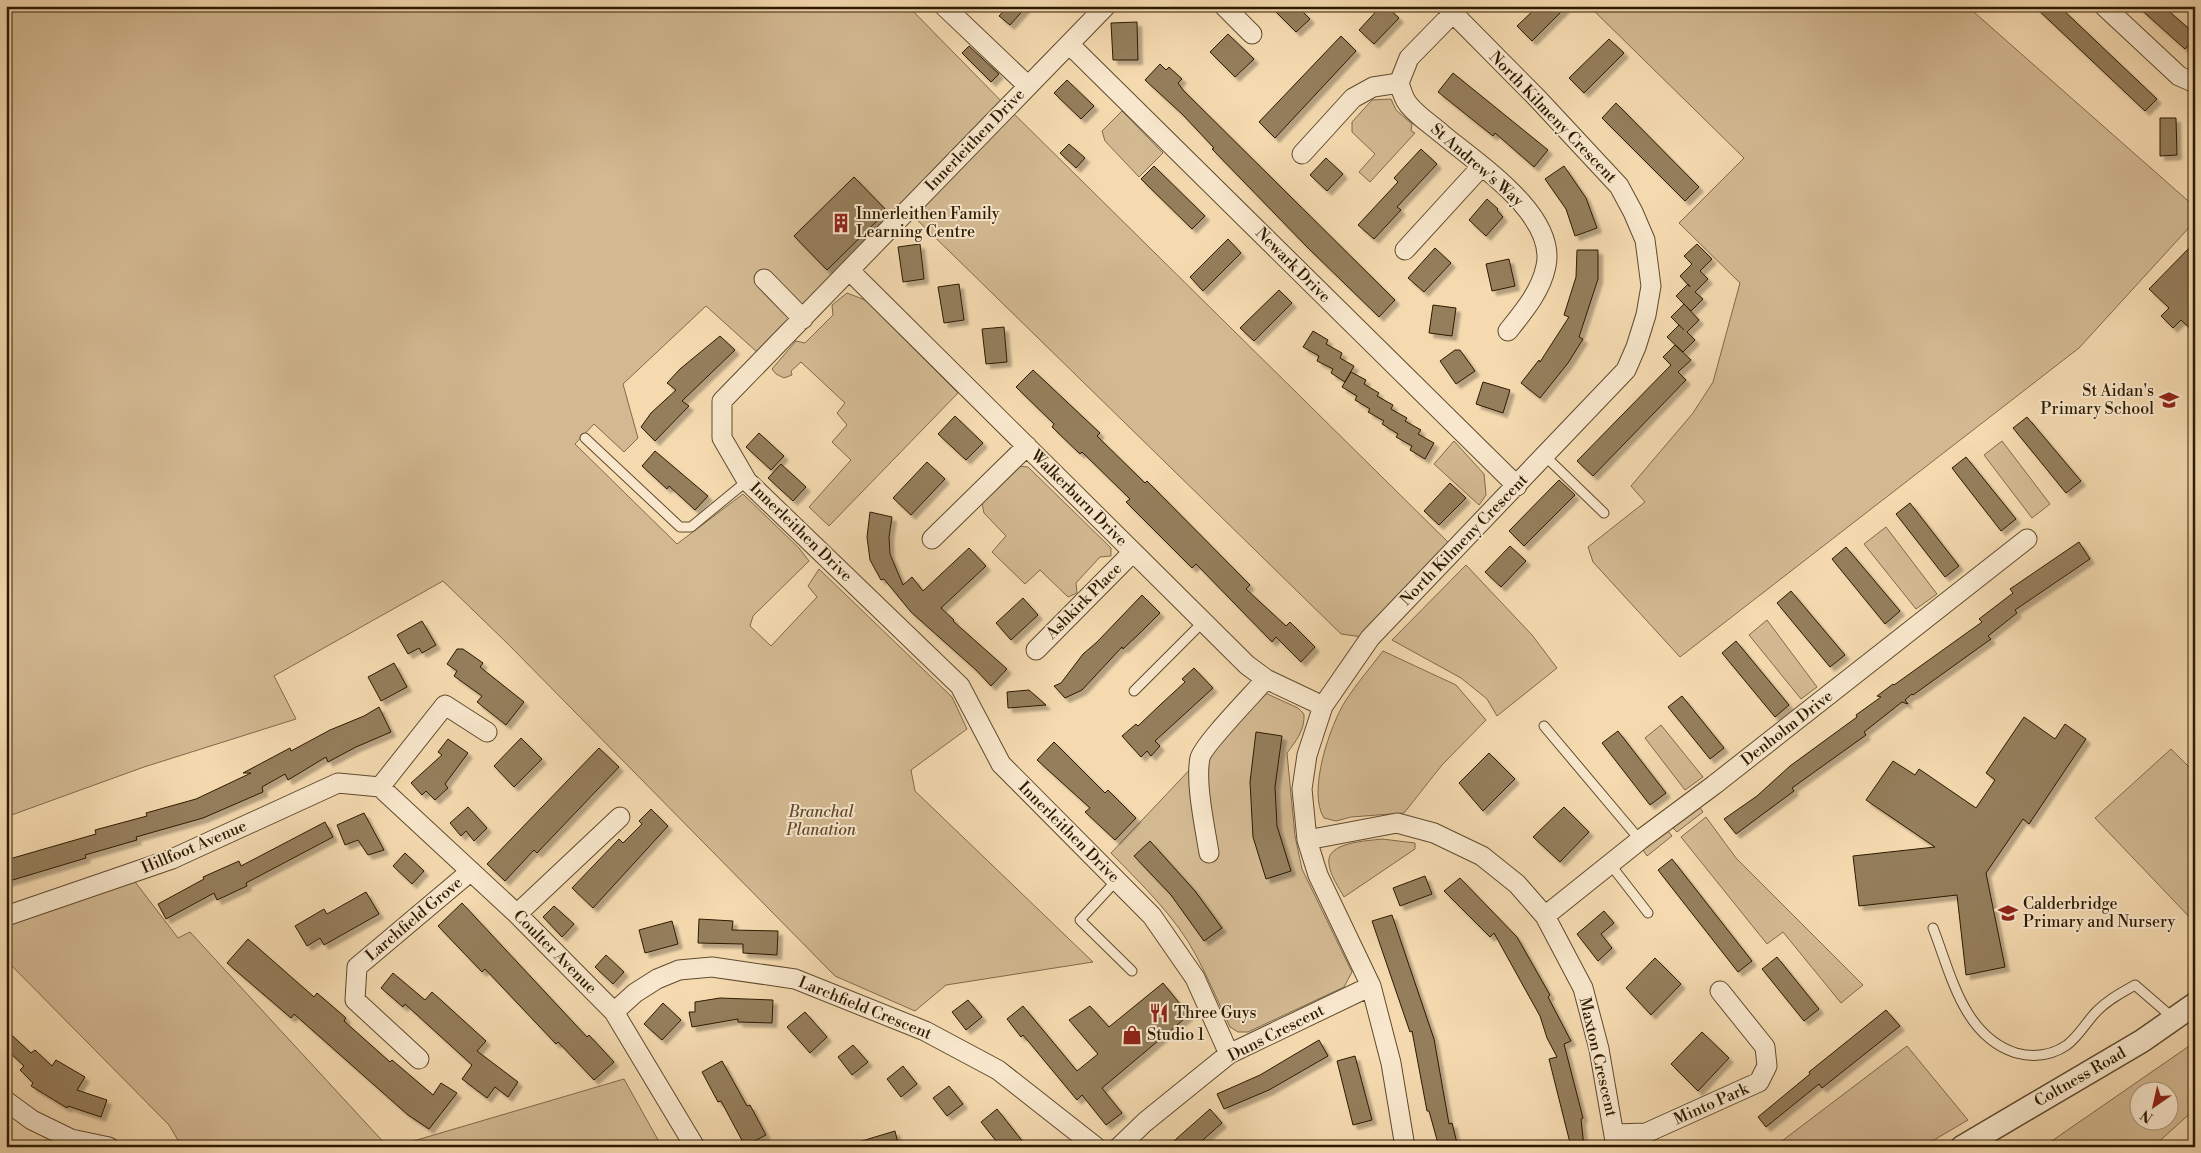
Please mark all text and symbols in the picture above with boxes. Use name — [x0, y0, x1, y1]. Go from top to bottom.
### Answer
street label: North Kilmeny Crescent — [1485, 47, 1621, 187]
street label: Innerleithen Drive — [921, 85, 1029, 195]
street label: St Andrew's Way — [1426, 119, 1528, 211]
place label: Innerleithen Family Learning Centre — [856, 204, 1000, 242]
building icon: Innerleithen Family Learning Centre — [830, 212, 852, 234]
street label: Newark Drive — [1251, 223, 1335, 307]
place label: St Aidan's Primary School — [2040, 381, 2154, 419]
school or university icon: St Aidan's Primary School — [2158, 389, 2180, 411]
street label: Walkerburn Drive — [1026, 445, 1131, 550]
street label: North Kilmeny Crescent — [1396, 470, 1532, 610]
street label: Innerleithen Drive — [746, 478, 856, 586]
street label: Ashkirk Place — [1041, 559, 1126, 644]
street label: Denholm Drive — [1737, 686, 1837, 770]
street label: Innerleithen Drive — [1014, 777, 1124, 887]
park label: Branchal Planation — [785, 802, 857, 840]
street label: Hillfoot Avenue — [138, 816, 250, 878]
street label: Larchfield Grove — [361, 872, 467, 966]
place label: Calderbridge Primary and Nursery — [2023, 894, 2175, 932]
school or university icon: Calderbridge Primary and Nursery — [1997, 902, 2019, 924]
street label: Coulter Avenue — [509, 906, 601, 998]
street label: Larchfield Crescent — [795, 972, 935, 1044]
street label: Maxton Crescent — [1575, 995, 1622, 1119]
street label: Duns Crescent — [1224, 1000, 1328, 1066]
restaurant icon: Three Guys — [1148, 1002, 1170, 1024]
place label: Three Guys — [1174, 1003, 1256, 1023]
shop icon: Studio 1 — [1121, 1024, 1143, 1046]
place label: Studio 1 — [1147, 1025, 1205, 1045]
street label: Coltness Road — [2031, 1043, 2129, 1111]
street label: Minto Park — [1670, 1078, 1753, 1129]
north arrow — [2128, 1080, 2178, 1130]
text: N — [2138, 1105, 2157, 1127]

